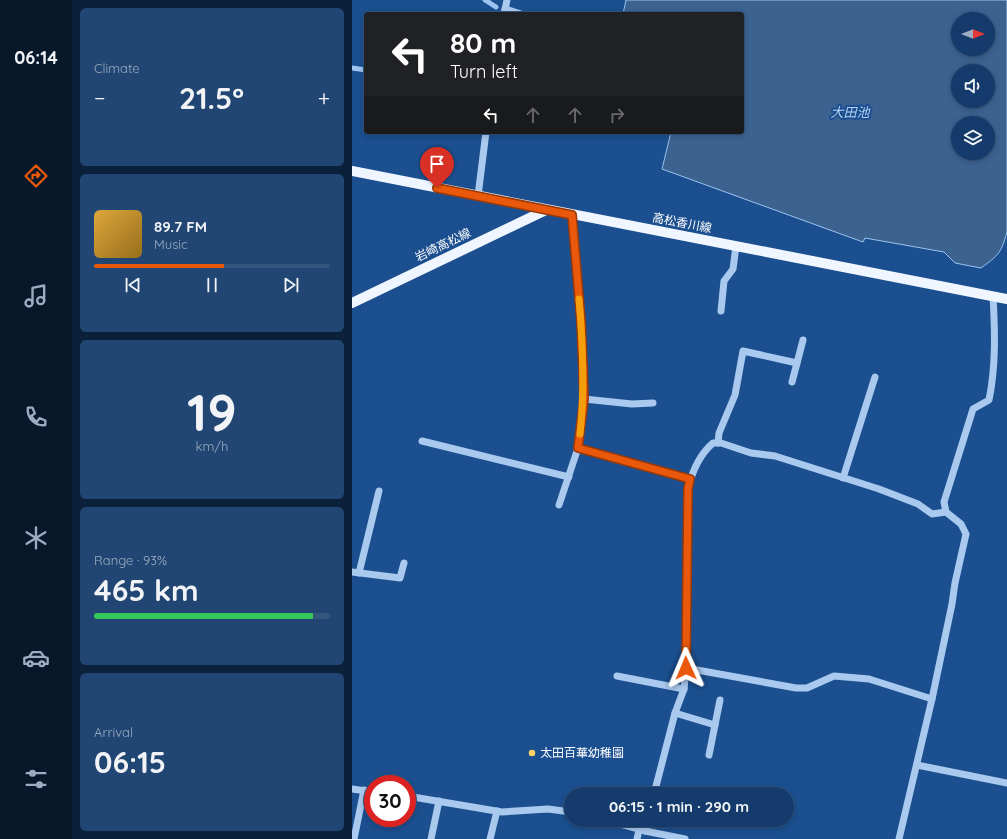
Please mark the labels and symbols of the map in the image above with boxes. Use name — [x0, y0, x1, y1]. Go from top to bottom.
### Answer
north arrow — [951, 12, 995, 56]
water label: 大田池 — [830, 104, 871, 120]
pin — [420, 147, 454, 188]
street label: 高松香川線 — [651, 209, 713, 236]
street label: 岩崎高松線 — [413, 225, 473, 264]
position arrow — [665, 647, 707, 689]
place label: 太田百華幼稚園 — [540, 745, 624, 760]
marker: 太田百華幼稚園 — [527, 748, 537, 758]
speed limit sign: 30 — [364, 775, 416, 827]

